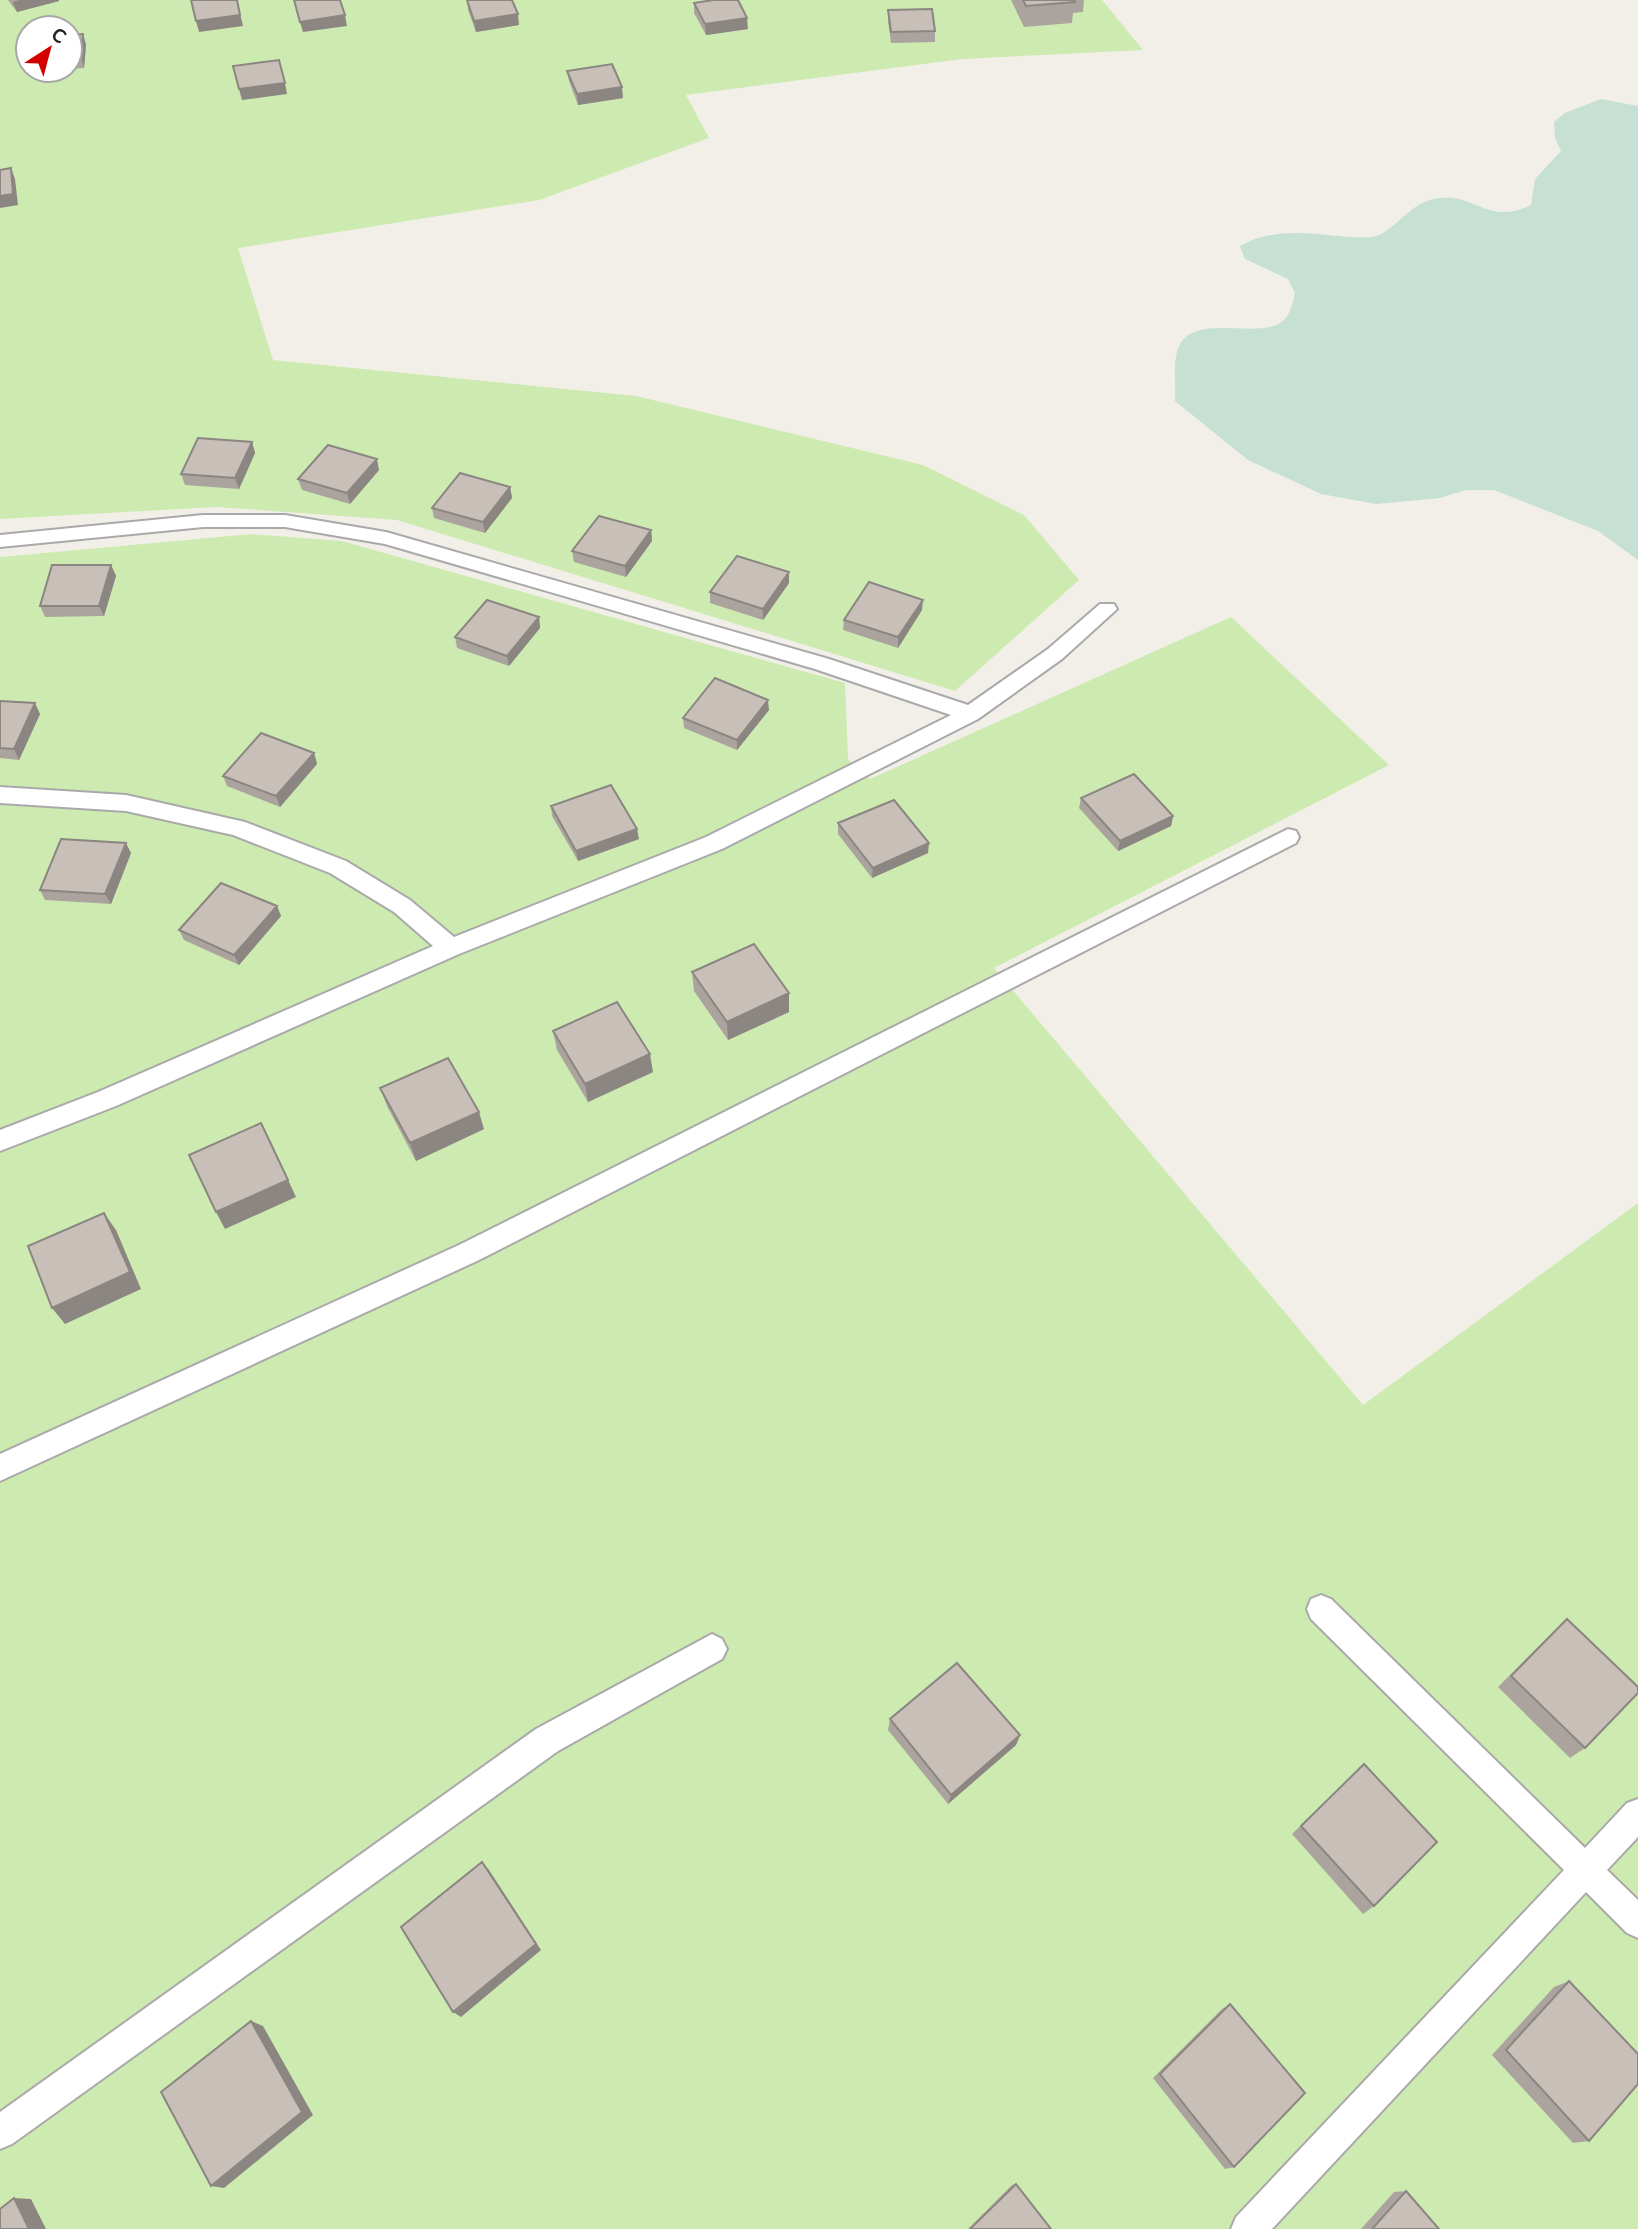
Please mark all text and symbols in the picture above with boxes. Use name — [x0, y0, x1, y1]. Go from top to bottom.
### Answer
north arrow — [14, 14, 84, 84]
text: С — [46, 22, 71, 50]

